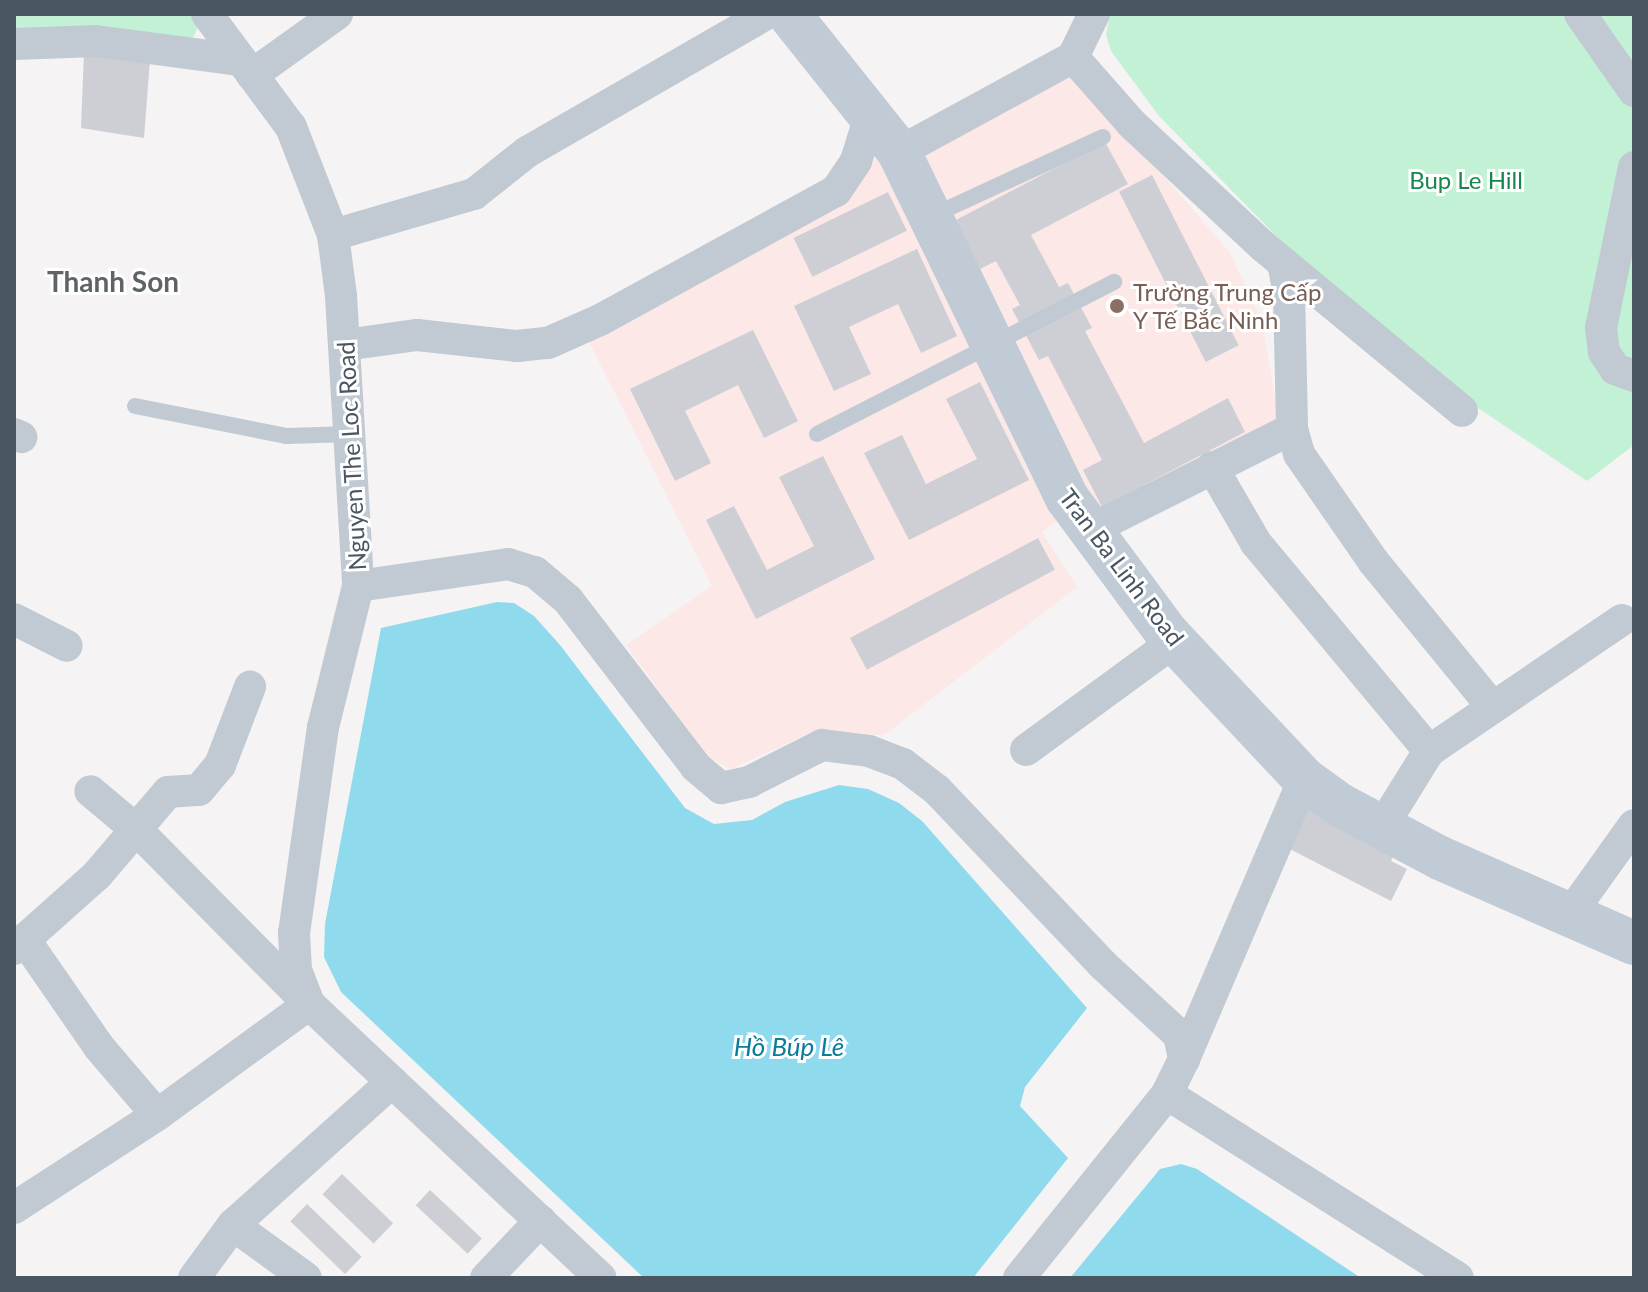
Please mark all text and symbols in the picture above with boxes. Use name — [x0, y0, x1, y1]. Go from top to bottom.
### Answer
park label: Bup Le Hill — [1409, 166, 1523, 194]
district label: Thanh Son — [47, 264, 179, 298]
place label: Trường Trung Cấp Y Tế Bắc Ninh — [1133, 278, 1322, 334]
marker: Trường Trung Cấp Y Tế Bắc Ninh — [1108, 297, 1126, 315]
street label: Nguyen The Loc Road — [331, 340, 371, 572]
street label: Tran Ba Linh Road — [1054, 483, 1190, 651]
water label: Hồ Búp Lê — [734, 1031, 844, 1063]

